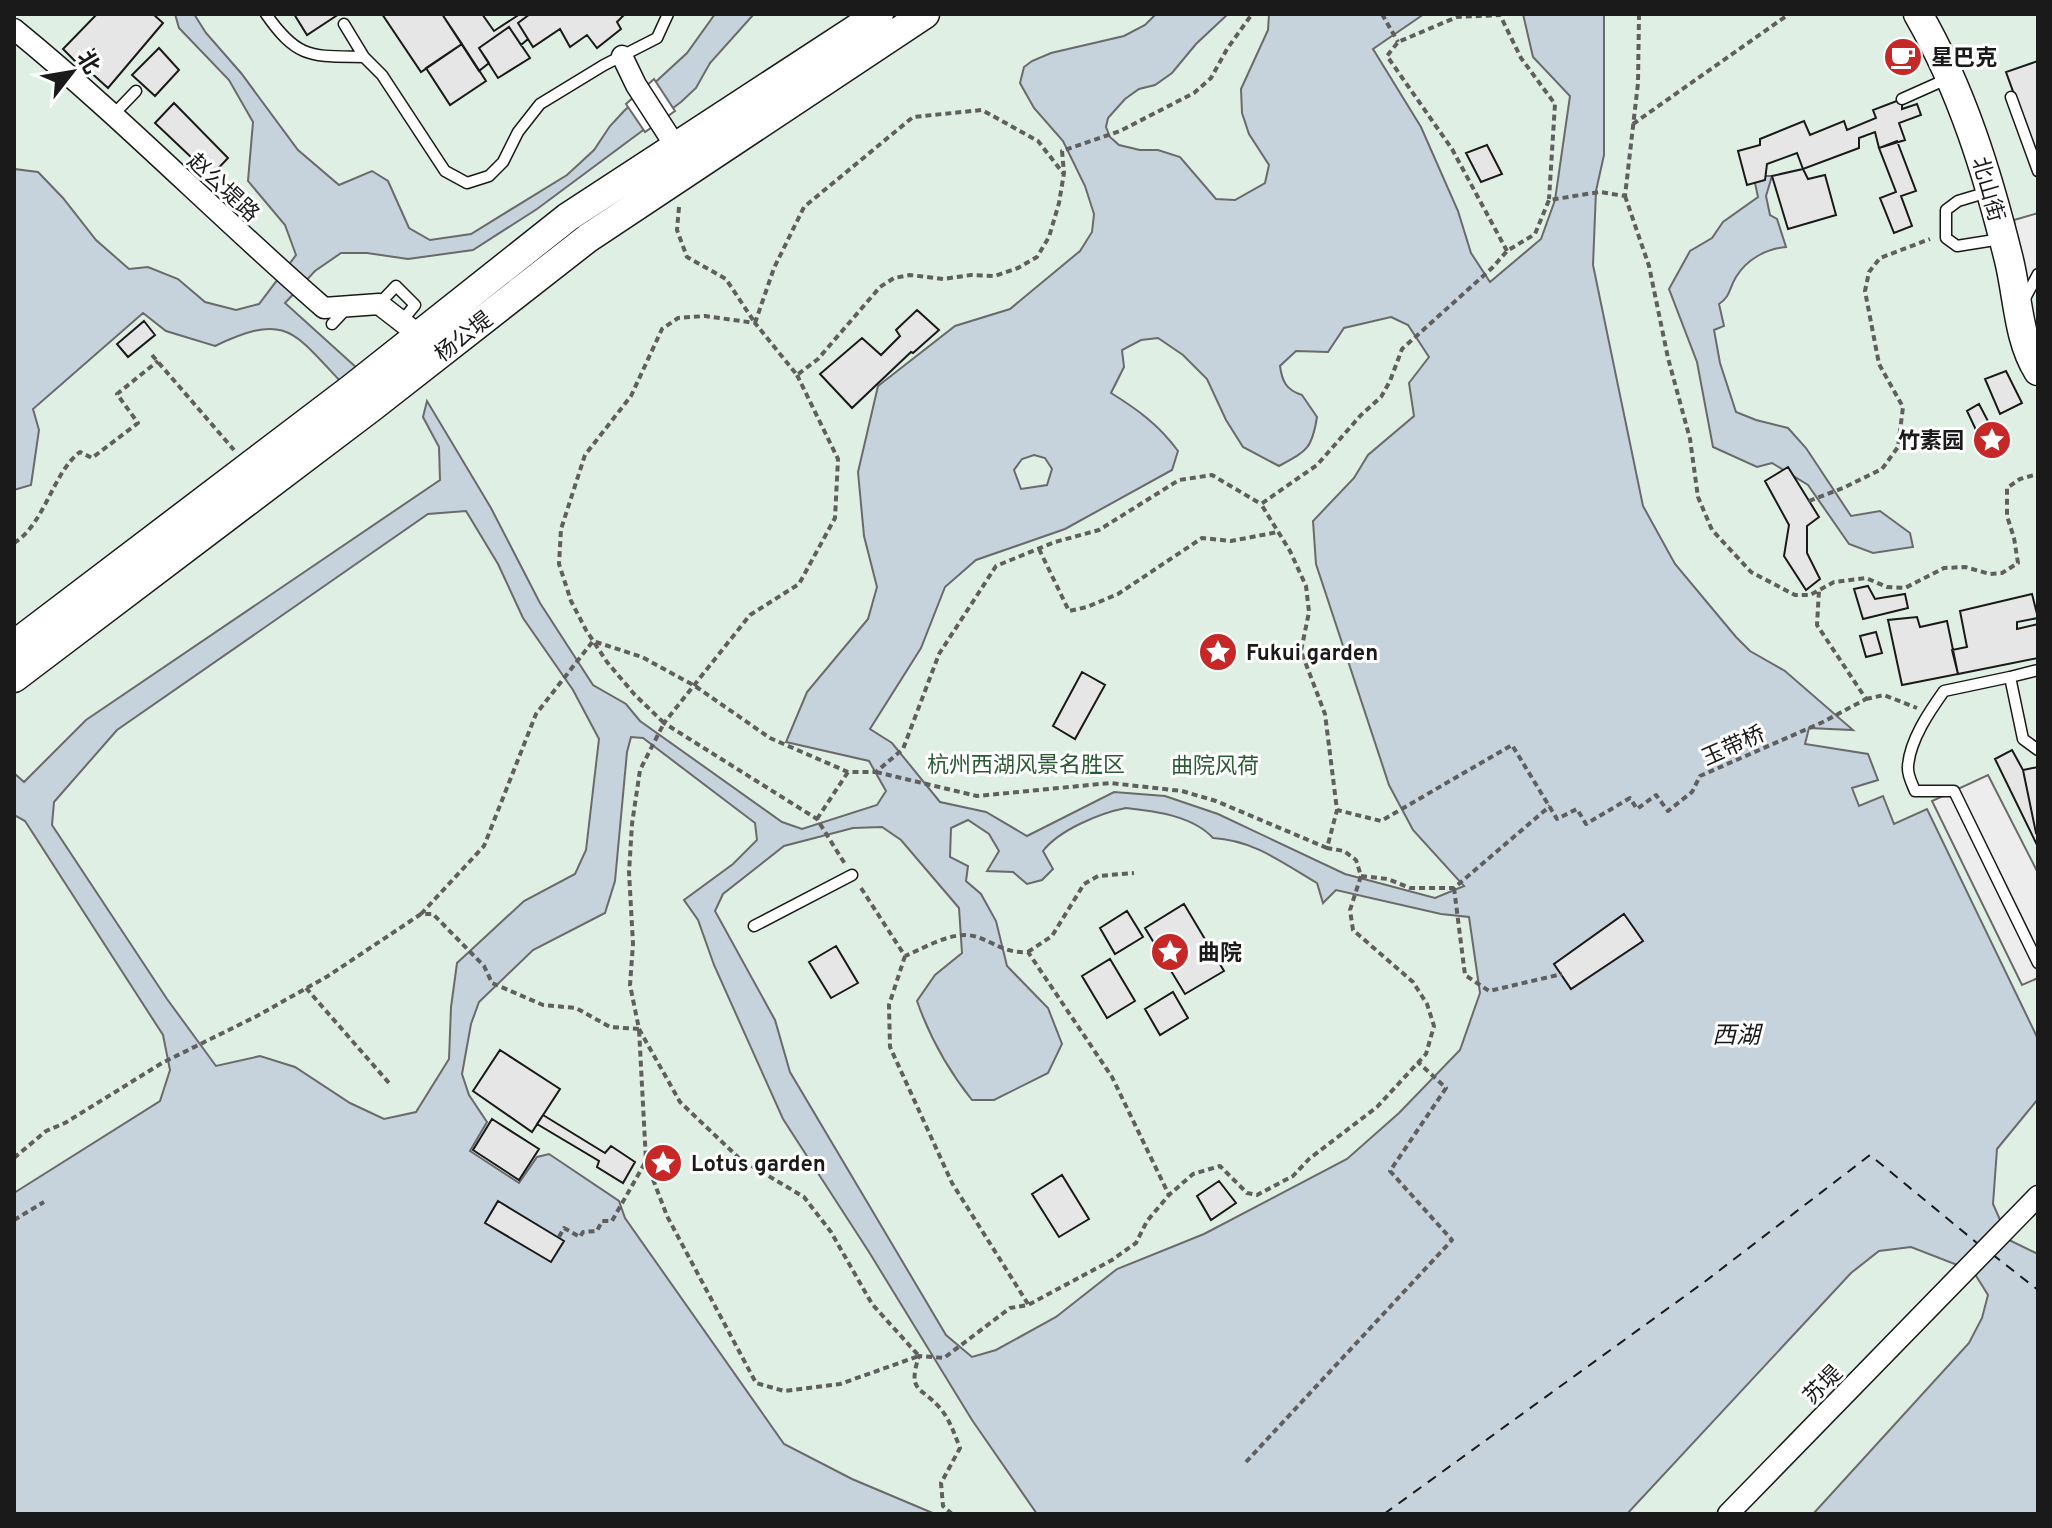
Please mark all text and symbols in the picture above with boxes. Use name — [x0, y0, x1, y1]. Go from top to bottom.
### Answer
north arrow — [32, 32, 112, 112]
cafe icon: 星巴克 — [1882, 36, 1924, 78]
place label: 星巴克 — [1931, 46, 1997, 73]
text: 北 — [70, 47, 104, 79]
street label: 赵公堤路 — [181, 149, 264, 229]
street label: 北山街 — [1965, 154, 2009, 225]
street label: 杨公堤 — [430, 307, 499, 369]
place icon: 竹素园 — [1971, 419, 2013, 461]
place label: 竹素园 — [1898, 429, 1964, 456]
place icon: Fukui garden — [1197, 631, 1239, 673]
place label: Fukui garden — [1246, 641, 1378, 668]
street label: 玉带桥 — [1698, 722, 1770, 773]
park label: 杭州西湖风景名胜区 — [927, 753, 1125, 780]
park label: 曲院风荷 — [1171, 754, 1259, 781]
place icon: 曲院 — [1149, 931, 1191, 973]
place label: 曲院 — [1198, 941, 1242, 968]
water label: 西湖 — [1712, 1022, 1764, 1052]
place icon: Lotus garden — [642, 1142, 684, 1184]
place label: Lotus garden — [691, 1152, 826, 1179]
street label: 苏堤 — [1799, 1361, 1849, 1411]

